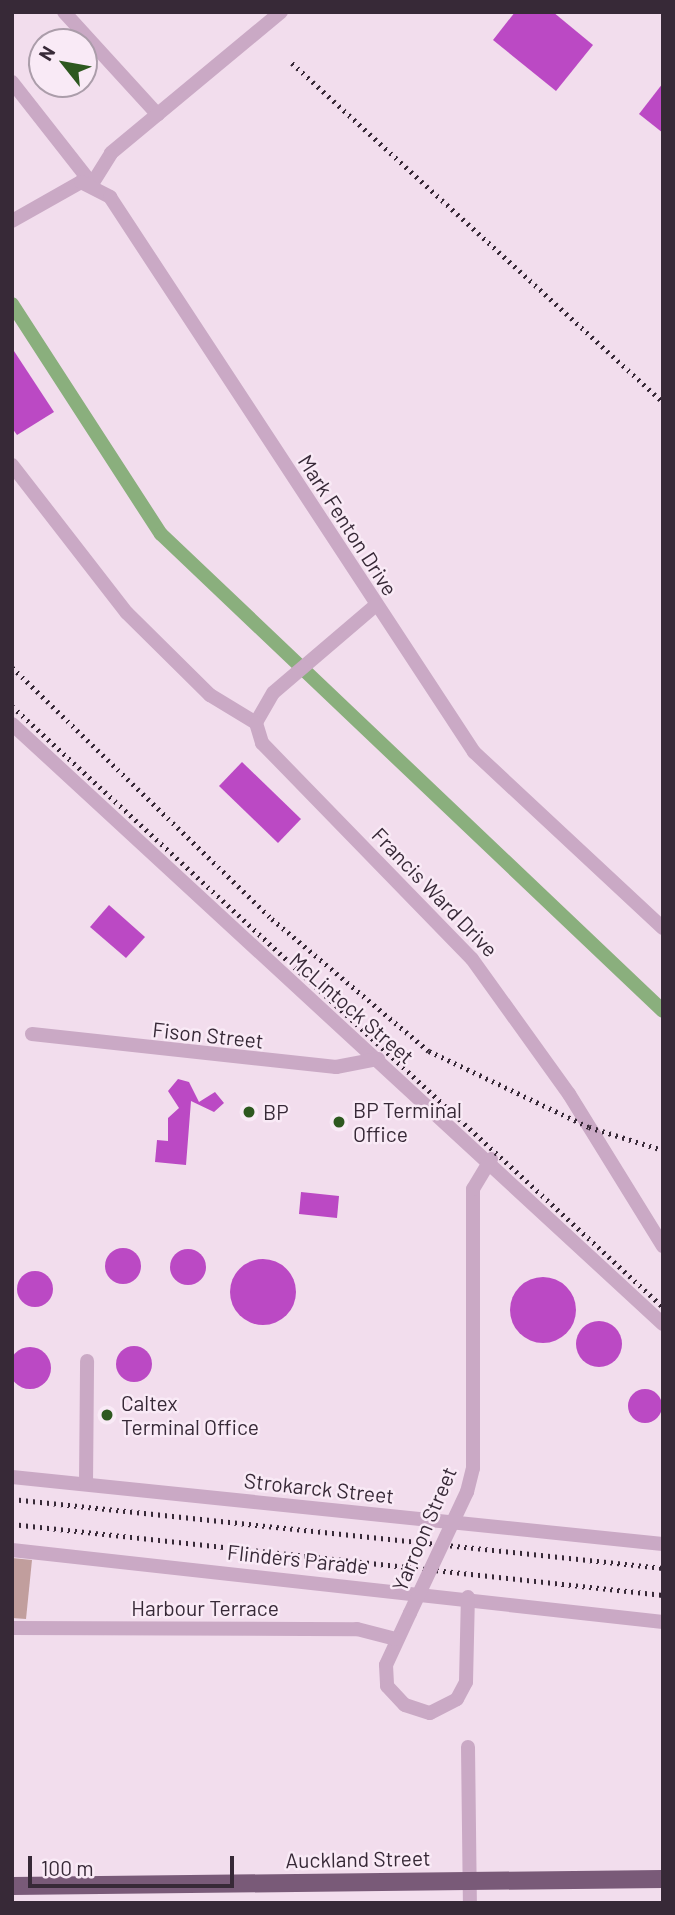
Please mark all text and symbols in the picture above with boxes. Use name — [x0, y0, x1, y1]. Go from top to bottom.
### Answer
north arrow — [28, 28, 98, 98]
text: N — [33, 42, 59, 64]
street label: Mark Fenton Drive — [293, 450, 403, 600]
street label: Francis Ward Drive — [367, 822, 503, 962]
street label: McLintock Street — [285, 947, 419, 1069]
street label: Fison Street — [151, 1017, 265, 1053]
place label: BP Terminal Office — [353, 1097, 462, 1147]
place label: BP — [263, 1099, 289, 1125]
marker: BP — [241, 1104, 257, 1120]
marker: BP Terminal Office — [331, 1114, 347, 1130]
place label: Caltex Terminal Office — [121, 1390, 259, 1440]
marker: Caltex Terminal Office — [99, 1407, 115, 1423]
street label: Yarroon Street — [386, 1463, 462, 1595]
street label: Strokarck Street — [243, 1468, 395, 1508]
street label: Flinders Parade — [226, 1539, 370, 1579]
street label: Harbour Terrace — [131, 1595, 279, 1621]
scale bar — [32, 1842, 238, 1886]
street label: Auckland Street — [285, 1845, 431, 1873]
text: 100 m — [41, 1855, 94, 1880]

